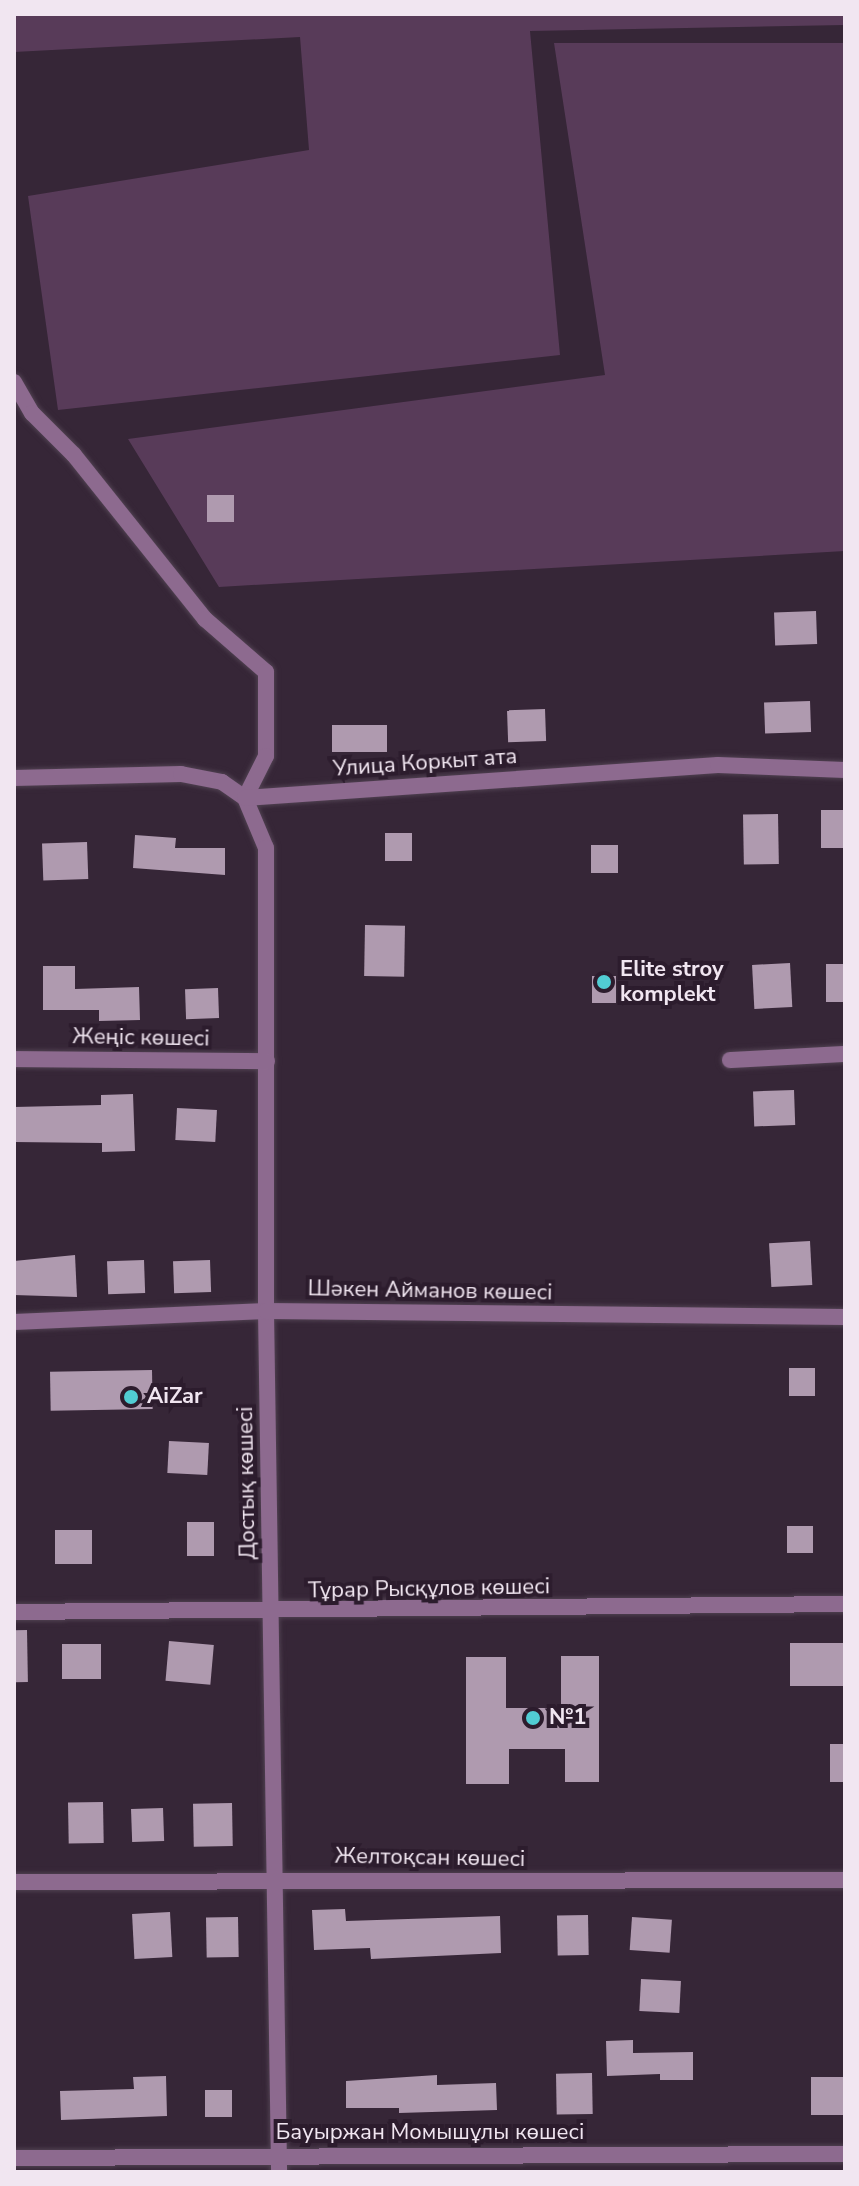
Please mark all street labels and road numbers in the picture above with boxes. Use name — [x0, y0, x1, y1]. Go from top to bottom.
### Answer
street label: Улица Коркыт ата — [332, 743, 518, 783]
street label: Жеңіс көшесі — [72, 1024, 210, 1052]
street label: Шәкен Айманов көшесі — [307, 1276, 553, 1306]
street label: Достық көшесі — [232, 1406, 262, 1560]
street label: Тұрар Рысқұлов көшесі — [308, 1574, 550, 1604]
street label: Желтоқсан көшесі — [335, 1843, 525, 1873]
street label: Бауыржан Момышұлы көшесі — [276, 2120, 584, 2146]

